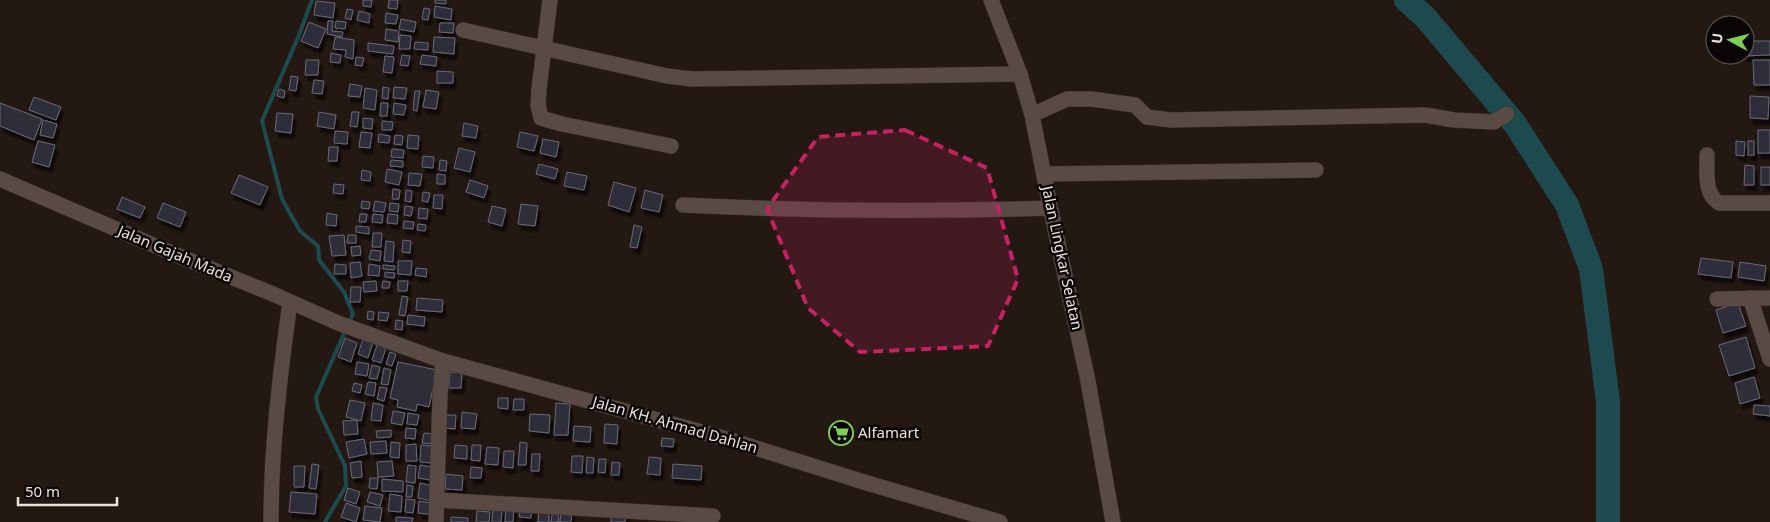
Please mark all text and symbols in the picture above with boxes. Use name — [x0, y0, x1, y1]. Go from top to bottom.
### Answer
north arrow — [1705, 15, 1755, 65]
text: U — [1707, 32, 1727, 45]
street label: Jalan Lingkar Selatan — [1038, 182, 1088, 332]
street label: Jalan Gajah Mada — [113, 219, 236, 286]
street label: Jalan KH. Ahmad Dahlan — [588, 390, 760, 457]
supermarket icon: Alfamart — [828, 420, 854, 446]
place label: Alfamart — [858, 422, 920, 442]
scale bar — [18, 474, 116, 506]
text: 50 m — [25, 481, 60, 501]

